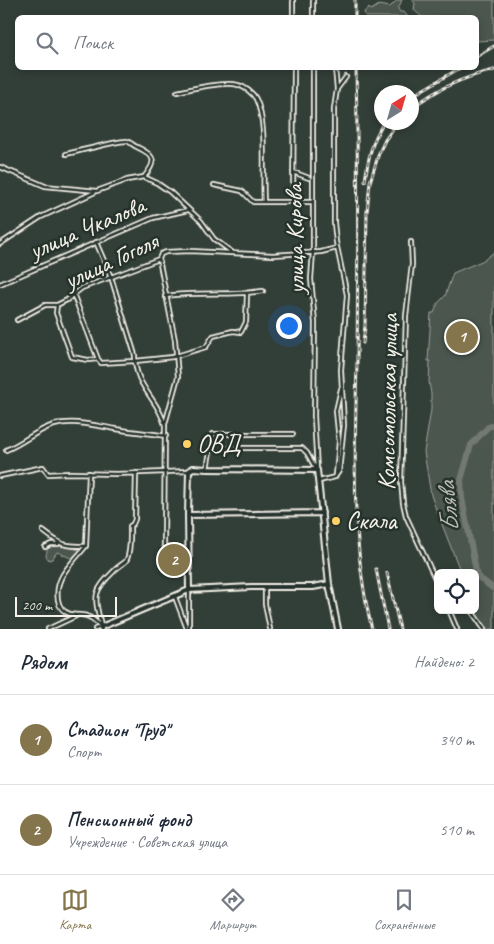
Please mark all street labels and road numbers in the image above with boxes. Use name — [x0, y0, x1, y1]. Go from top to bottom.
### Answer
street label: улица Кирова — [278, 181, 312, 296]
street label: улица Чкалова — [22, 188, 152, 268]
street label: улица Гоголя — [57, 224, 165, 297]
street label: Комсомольская улица — [370, 312, 406, 490]

